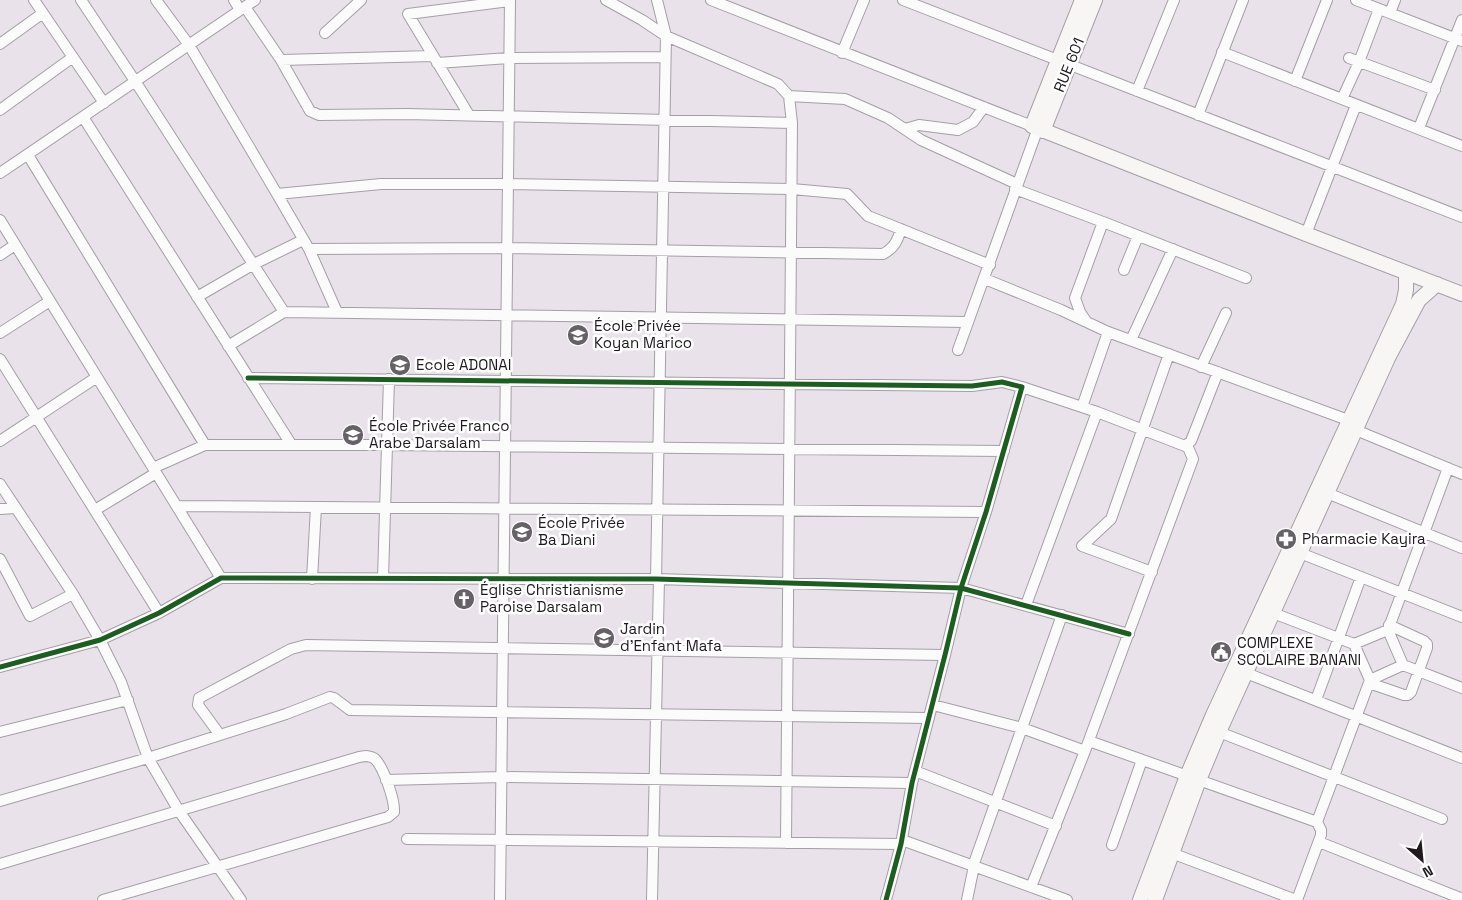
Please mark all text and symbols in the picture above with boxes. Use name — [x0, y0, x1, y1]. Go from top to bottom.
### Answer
street label: RUE 601 — [1049, 35, 1088, 95]
place label: École Privée Koyan Marico — [594, 316, 692, 352]
school or university icon: École Privée Koyan Marico — [566, 323, 590, 347]
school or university icon: Ecole ADONAI — [388, 353, 412, 377]
place label: Ecole ADONAI — [416, 355, 511, 374]
place label: École Privée Franco Arabe Darsalam — [369, 416, 509, 452]
school or university icon: École Privée Franco Arabe Darsalam — [341, 423, 365, 447]
place label: École Privée Ba Diani — [538, 513, 625, 549]
school or university icon: École Privée Ba Diani — [510, 520, 534, 544]
pharmacy icon: Pharmacie Kayira — [1274, 527, 1298, 551]
place label: Pharmacie Kayira — [1302, 529, 1426, 548]
place label: Église Christianisme Paroise Darsalam — [480, 580, 624, 616]
church icon: Église Christianisme Paroise Darsalam — [452, 587, 476, 611]
place label: Jardin d'Enfant Mafa — [620, 619, 722, 655]
school or university icon: Jardin d'Enfant Mafa — [592, 626, 616, 650]
place label: COMPLEXE SCOLAIRE BANANI — [1237, 633, 1361, 669]
public building icon: COMPLEXE SCOLAIRE BANANI — [1209, 640, 1233, 664]
north arrow — [1397, 835, 1447, 885]
text: N — [1420, 861, 1436, 882]

